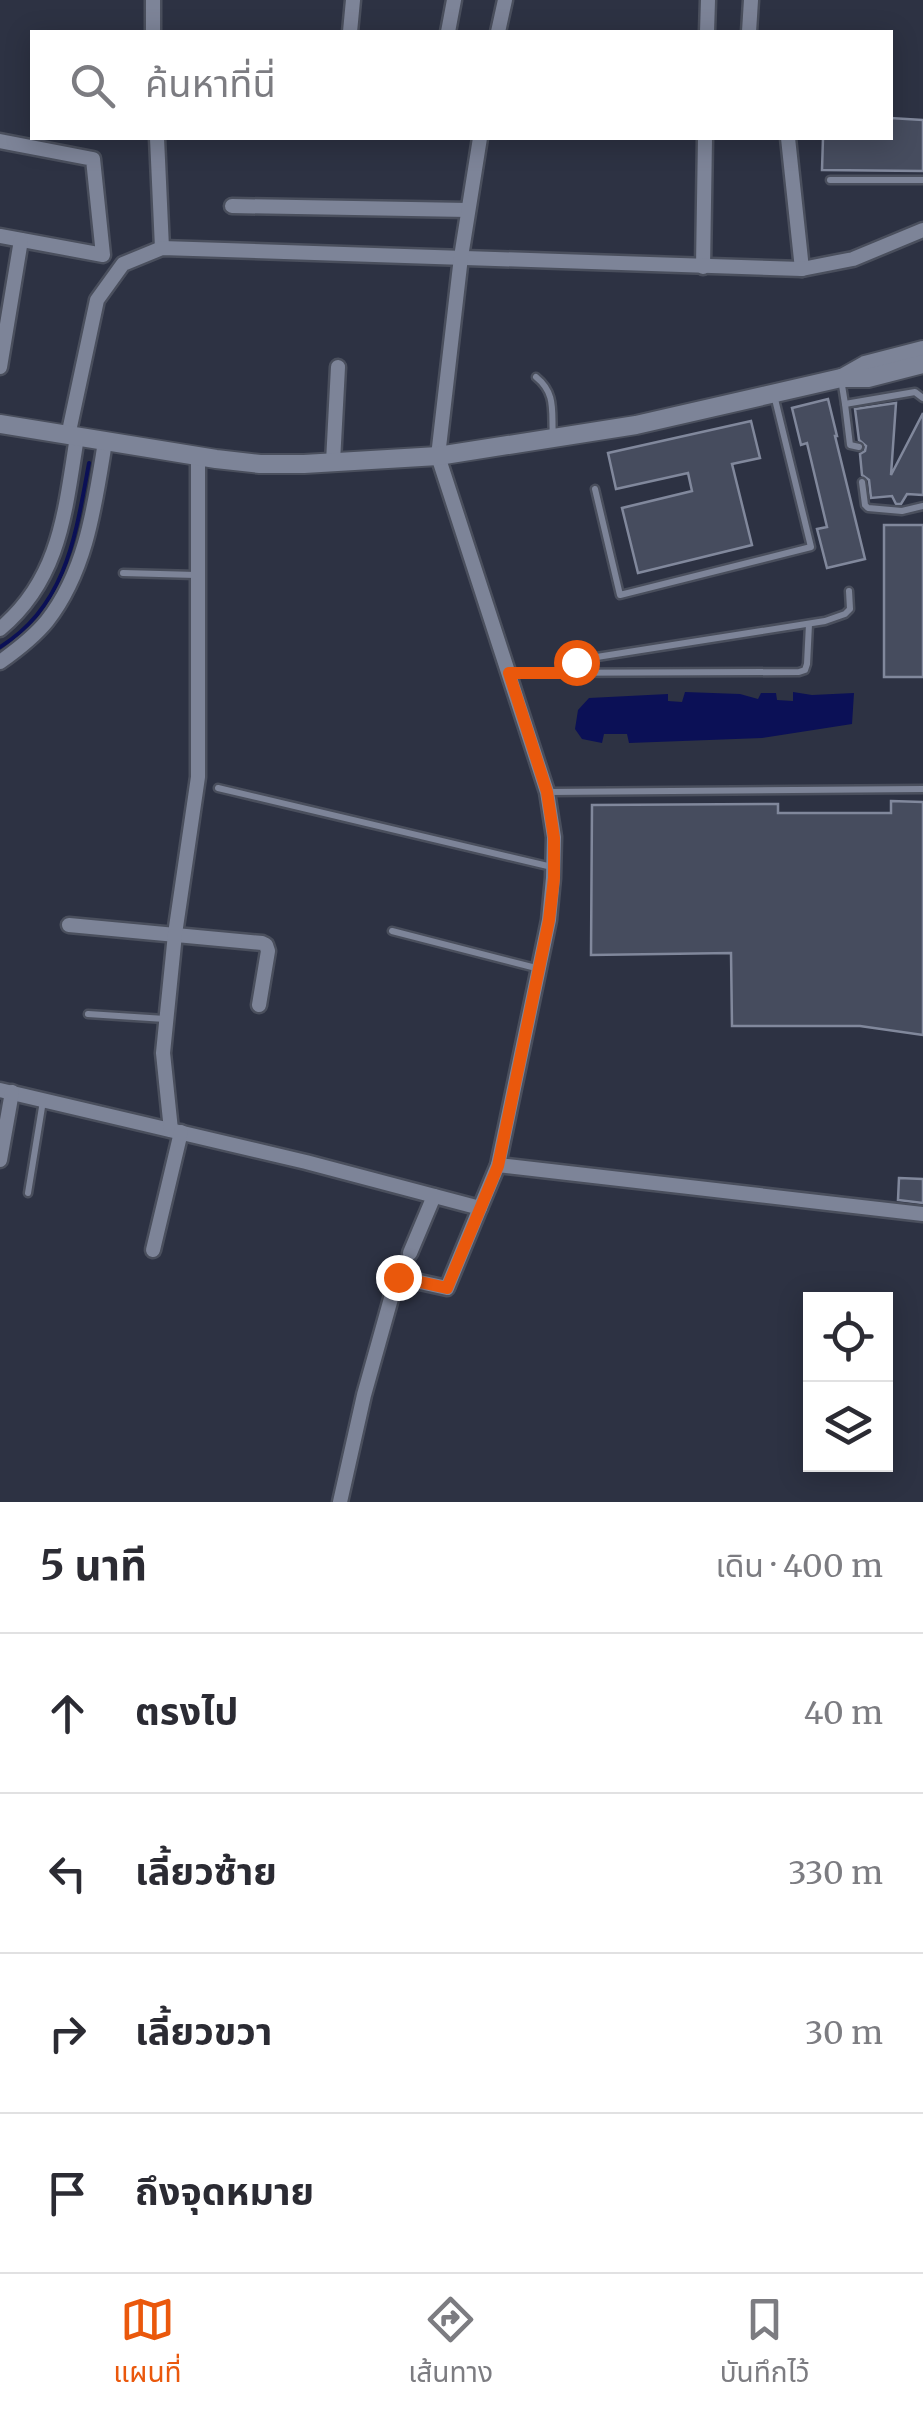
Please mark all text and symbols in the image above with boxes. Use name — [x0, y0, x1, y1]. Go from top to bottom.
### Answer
search box — [30, 30, 893, 140]
icon: search — [65, 58, 120, 113]
text: ค้นหาที่นี่ — [145, 60, 276, 107]
route start — [554, 640, 600, 686]
route end — [376, 1255, 422, 1301]
map controls — [803, 1292, 893, 1472]
button: locate — [803, 1292, 893, 1382]
button: layers — [803, 1382, 893, 1472]
text: 5 นาที — [40, 1539, 147, 1591]
text: เดิน · 400 m — [716, 1546, 883, 1586]
icon: ahead — [40, 1686, 95, 1741]
text: ตรงไป — [135, 1688, 238, 1735]
text: 40 m — [804, 1693, 883, 1733]
icon: left — [40, 1846, 95, 1901]
text: เลี้ยวซ้าย — [135, 1848, 277, 1895]
text: 330 m — [788, 1853, 883, 1893]
icon: right — [40, 2006, 95, 2061]
text: เลี้ยวขวา — [135, 2008, 272, 2055]
text: 30 m — [805, 2013, 883, 2053]
icon: arrive — [40, 2166, 95, 2221]
text: ถึงจุดหมาย — [135, 2168, 314, 2215]
tab: แผนที่ — [113, 2292, 182, 2395]
tab: เส้นทาง — [408, 2292, 493, 2395]
tab: บันทึกไว้ — [720, 2292, 810, 2395]

